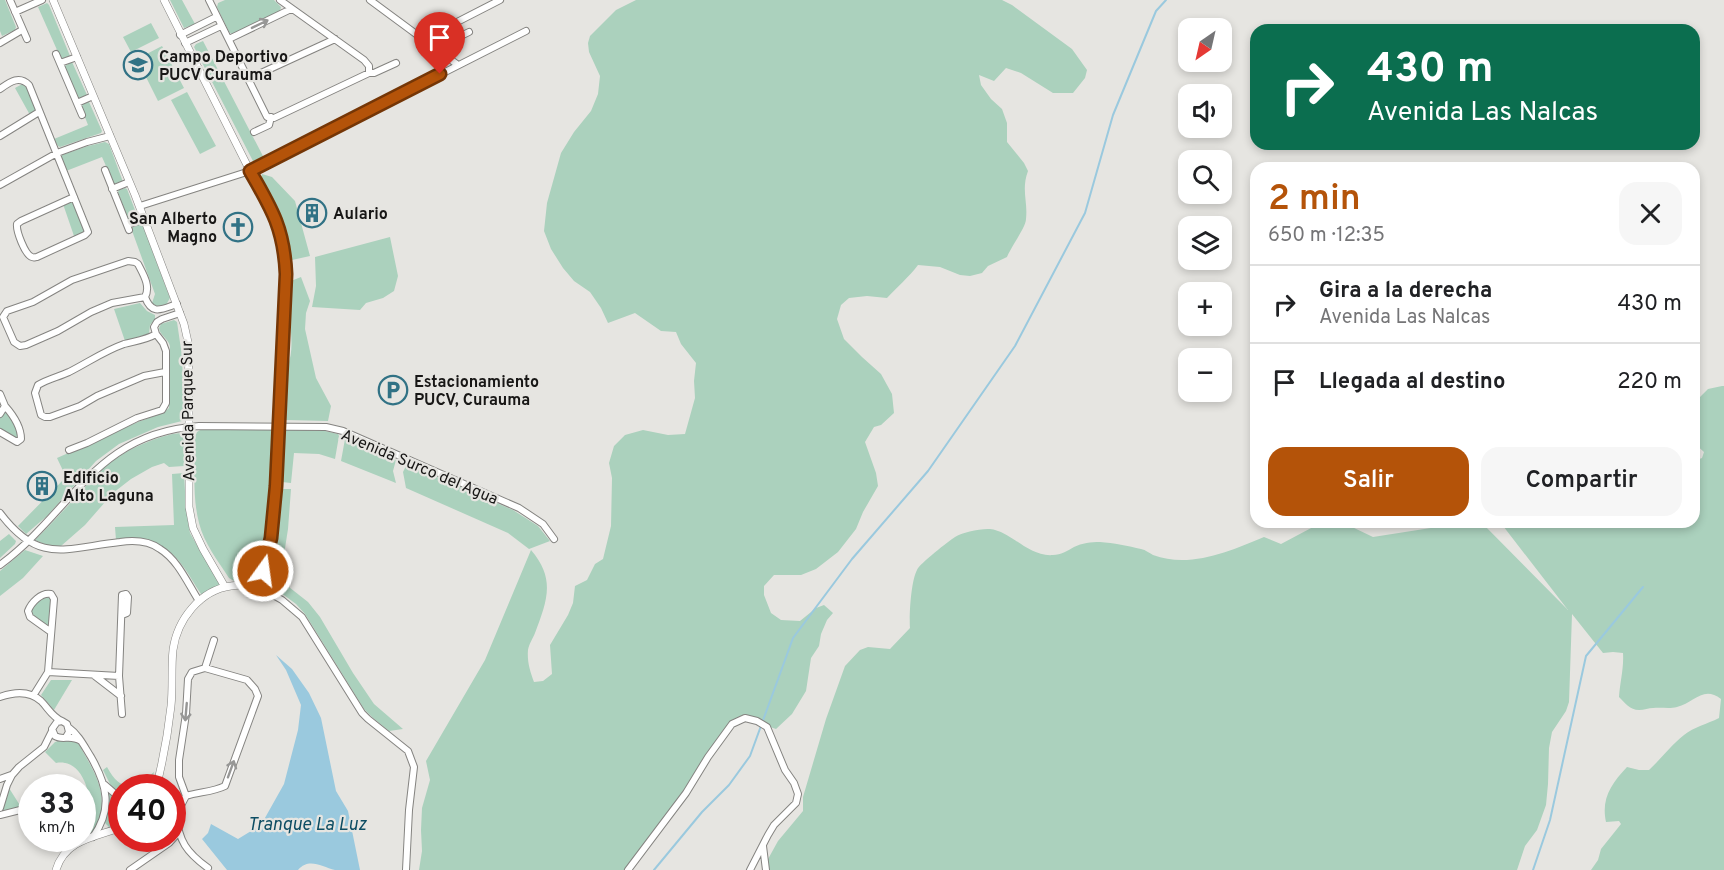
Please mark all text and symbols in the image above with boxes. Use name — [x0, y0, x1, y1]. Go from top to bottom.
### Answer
pin — [414, 12, 465, 74]
one-way arrow — [250, 18, 268, 29]
north arrow — [1178, 18, 1232, 72]
map controls — [1178, 18, 1232, 402]
icon: arrive — [423, 21, 456, 54]
text: 430 m — [1367, 44, 1493, 97]
place label: Campo Deportivo PUCV Curauma — [159, 48, 288, 86]
icon: right — [1268, 48, 1346, 126]
school or university icon: Campo Deportivo PUCV Curauma — [122, 49, 154, 81]
button: sound — [1178, 84, 1232, 138]
text: Avenida Las Nalcas — [1367, 96, 1598, 130]
button: search — [1178, 150, 1232, 204]
text: 2 min — [1268, 177, 1361, 223]
button: close — [1619, 182, 1682, 245]
building icon: Aulario — [296, 197, 328, 229]
place label: Aulario — [333, 205, 388, 225]
place label: San Alberto Magno — [129, 210, 217, 248]
church icon: San Alberto Magno — [222, 211, 254, 243]
button: layers — [1178, 216, 1232, 270]
text: 650 m · 12:35 — [1268, 223, 1385, 249]
text: Gira a la derecha — [1319, 278, 1492, 305]
button: + — [1178, 282, 1232, 336]
icon: right — [1268, 288, 1301, 321]
text: 430 m — [1617, 291, 1682, 318]
text: Avenida Las Nalcas — [1319, 305, 1490, 331]
street label: Avenida Parque Sur — [178, 340, 200, 481]
button: − — [1178, 348, 1232, 402]
icon: arrive — [1268, 366, 1301, 399]
text: Llegada al destino — [1319, 369, 1505, 396]
text: 220 m — [1617, 369, 1682, 396]
place label: Estacionamiento PUCV, Curauma — [414, 373, 539, 411]
parking icon: Estacionamiento PUCV, Curauma — [377, 374, 409, 406]
street label: Avenida Surco del Agua — [338, 426, 501, 510]
button: Salir — [1268, 447, 1469, 516]
button: Compartir — [1481, 447, 1682, 516]
place label: Edificio Alto Laguna — [63, 469, 154, 507]
building icon: Edificio Alto Laguna — [26, 470, 58, 502]
position arrow — [231, 539, 295, 603]
one-way arrow — [180, 701, 191, 721]
one-way arrow — [226, 760, 237, 779]
speed limit sign: 40 — [108, 774, 186, 852]
text: 33 — [39, 787, 75, 824]
water label: Tranque La Luz — [248, 814, 368, 837]
text: km/h — [39, 819, 75, 838]

